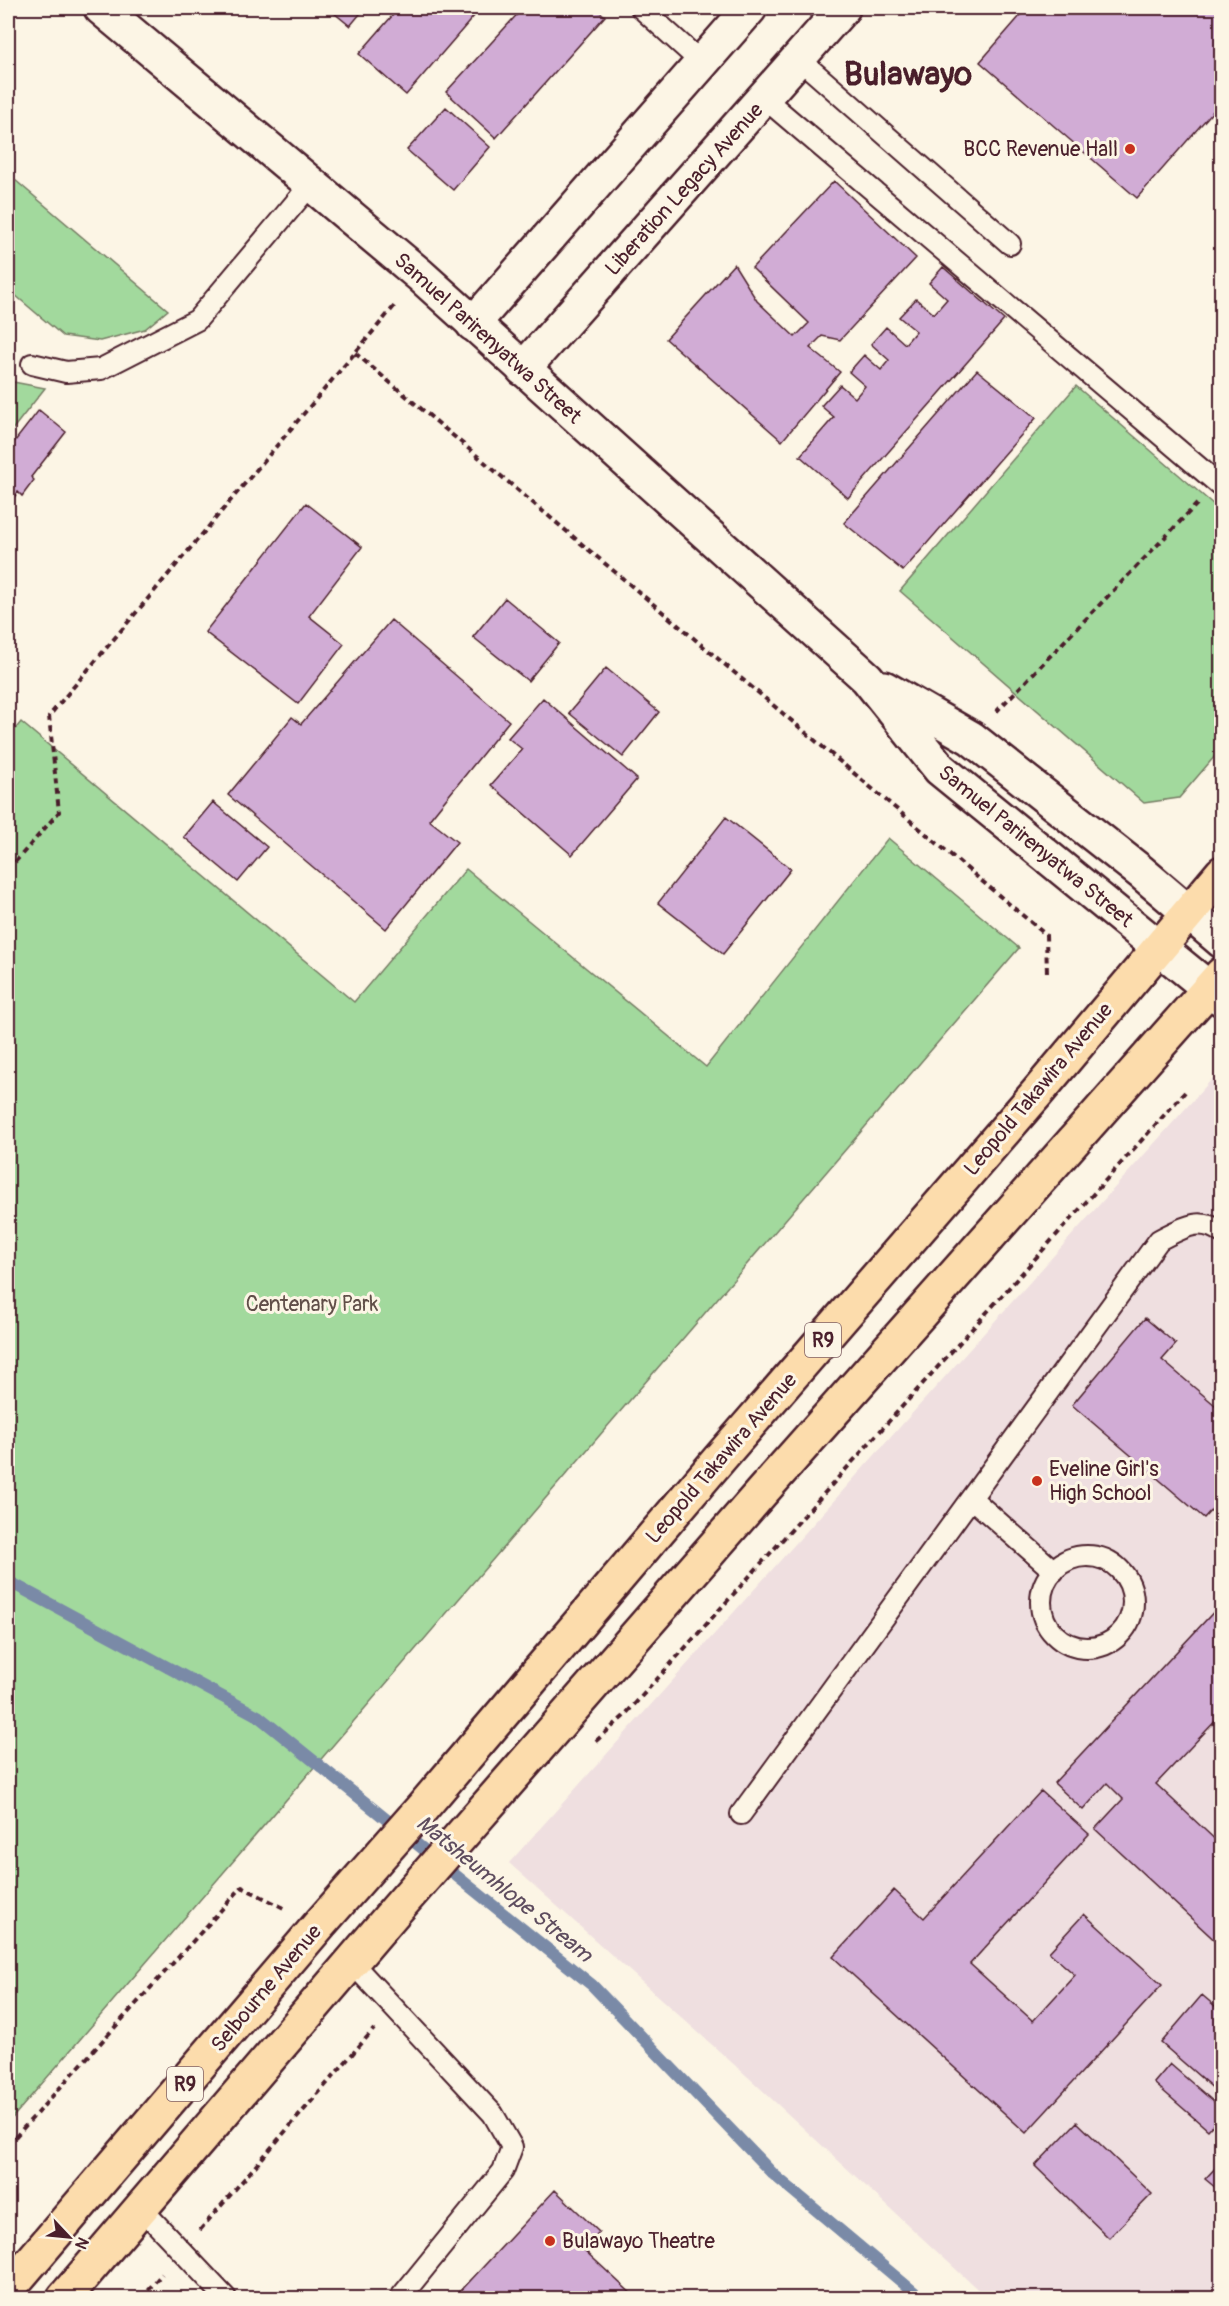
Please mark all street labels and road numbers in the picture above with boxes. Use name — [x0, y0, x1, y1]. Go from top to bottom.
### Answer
street label: Liberation Legacy Avenue — [599, 97, 770, 282]
street label: Samuel Parirenyatwa Street — [388, 247, 588, 430]
street label: Samuel Parirenyatwa Street — [933, 759, 1139, 934]
street label: Leopold Takawira Avenue — [958, 997, 1119, 1181]
road number: R9 — [805, 1323, 841, 1357]
street label: Leopold Takawira Avenue — [640, 1367, 803, 1549]
street label: Selbourne Avenue — [205, 1918, 328, 2058]
road number: R9 — [167, 2067, 203, 2101]

